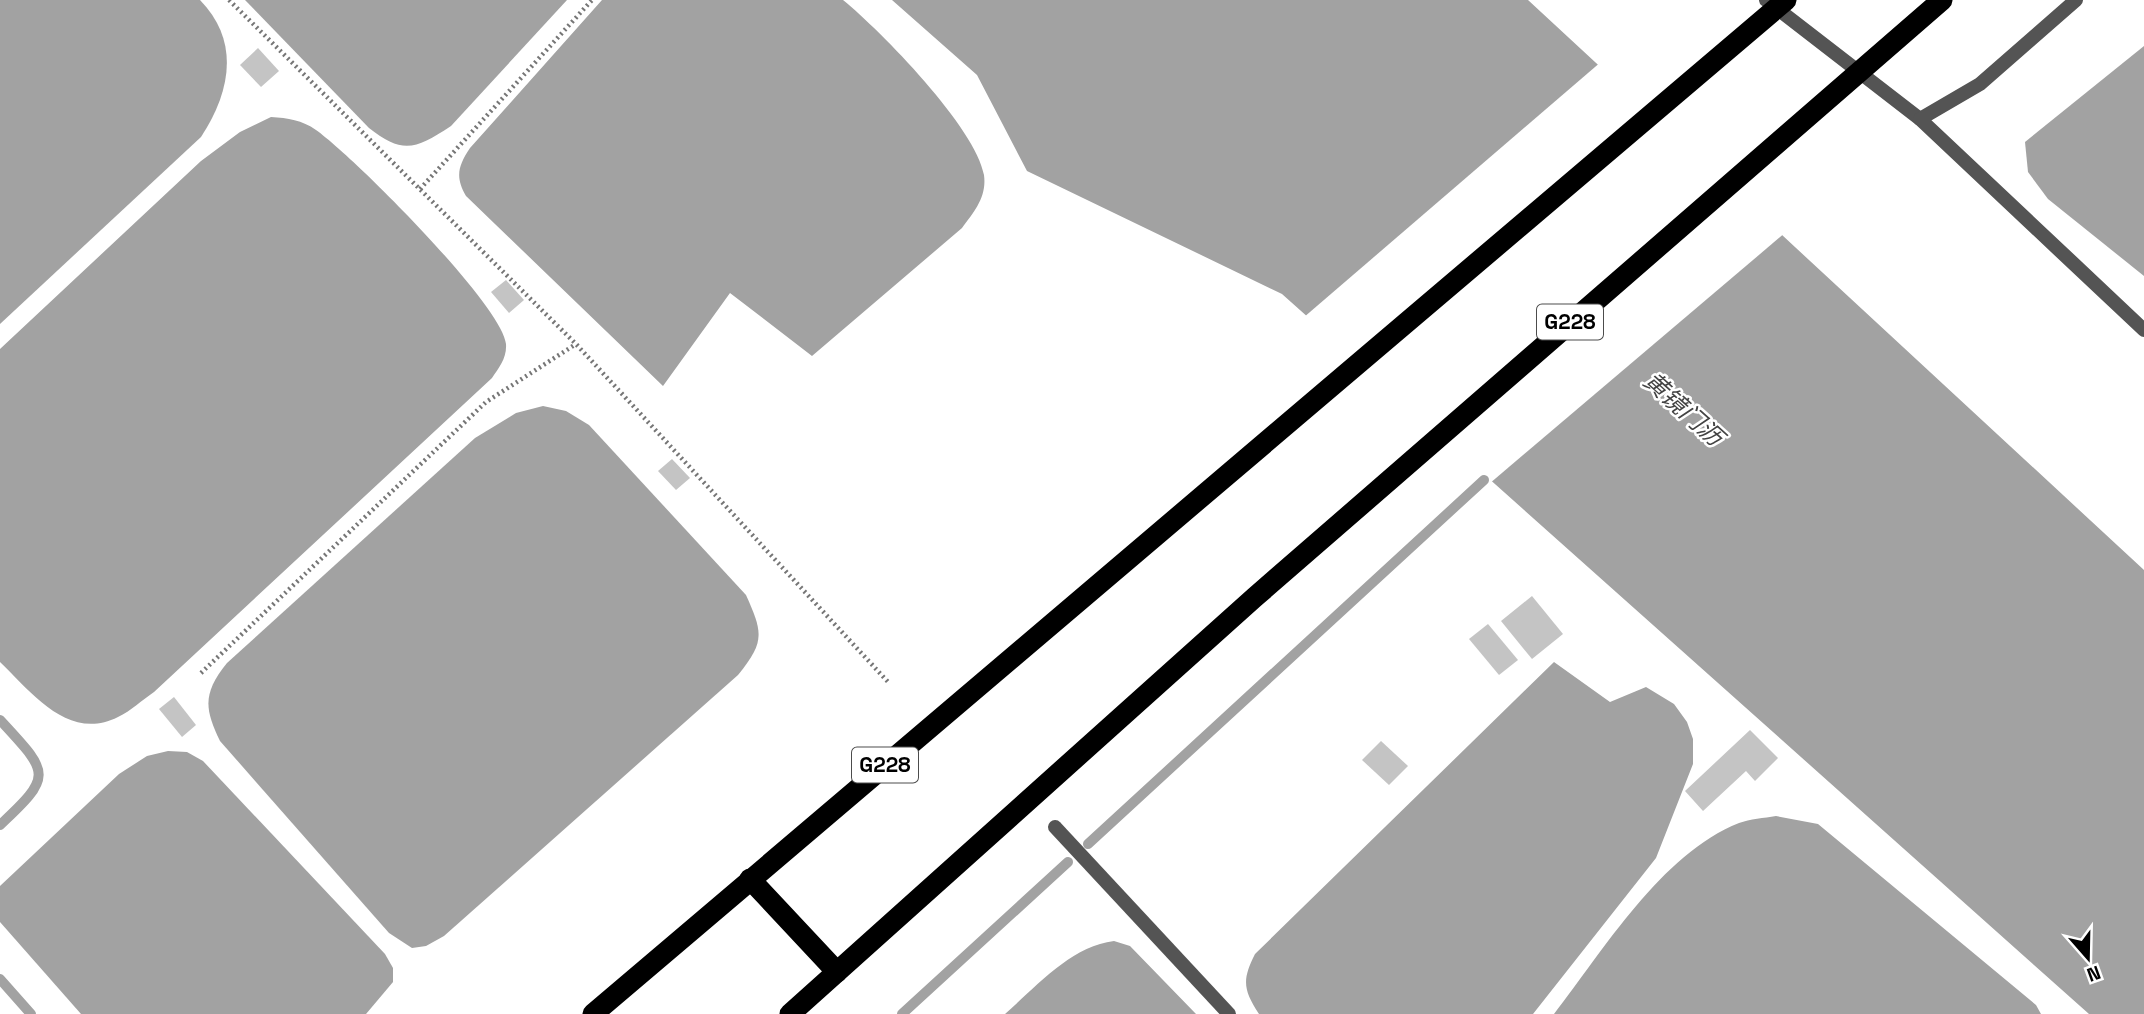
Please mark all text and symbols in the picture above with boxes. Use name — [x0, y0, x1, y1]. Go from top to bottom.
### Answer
road number: G228 — [1537, 304, 1603, 340]
water label: 黄镜门沥 — [1637, 365, 1732, 455]
road number: G228 — [852, 748, 918, 782]
north arrow — [2053, 923, 2123, 993]
text: N — [2083, 960, 2104, 987]

